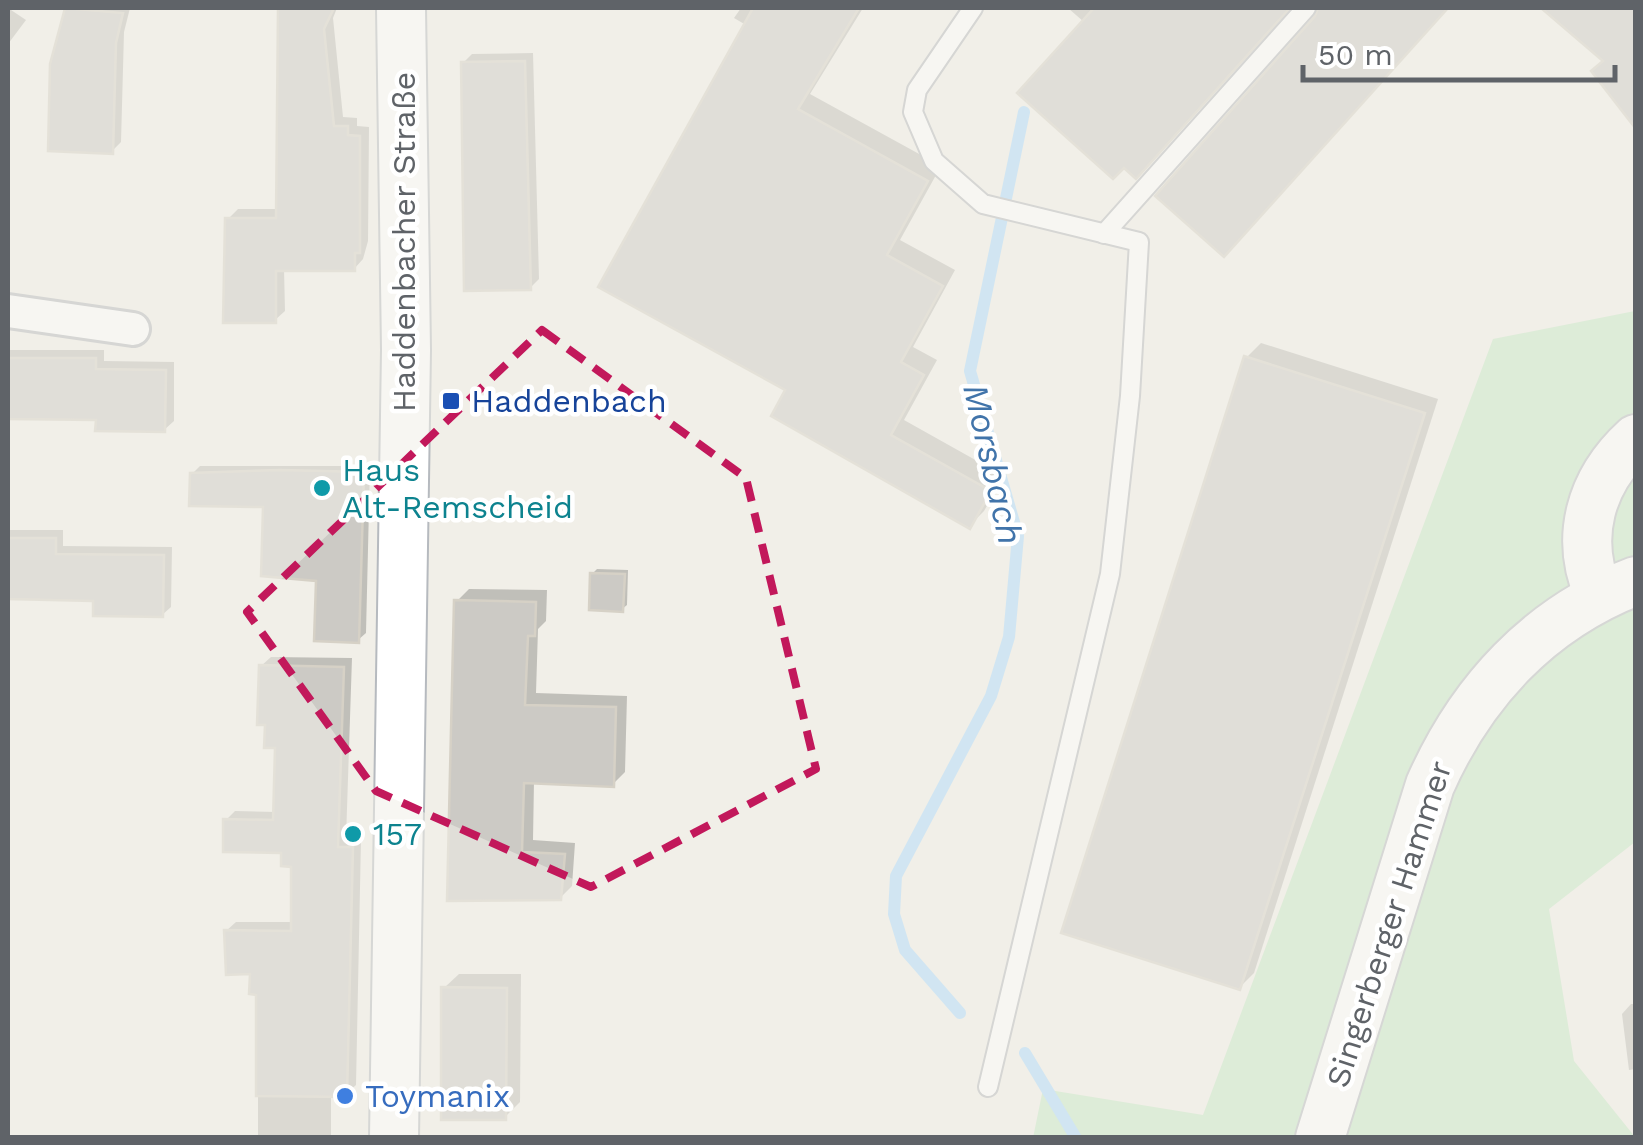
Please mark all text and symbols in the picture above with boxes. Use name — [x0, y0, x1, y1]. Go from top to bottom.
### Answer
scale bar — [1303, 20, 1616, 82]
text: 50 m — [1318, 37, 1393, 72]
street label: Haddenbacher Straße — [385, 72, 423, 412]
water label: Morsbach — [954, 380, 1032, 548]
place label: Haddenbach — [471, 382, 667, 420]
marker: Haddenbach — [440, 390, 462, 412]
place label: Haus Alt-Remscheid — [342, 451, 573, 526]
marker: Haus Alt-Remscheid — [311, 477, 333, 499]
street label: Singerberger Hammer — [1318, 756, 1460, 1092]
place label: 157 — [373, 815, 422, 853]
marker: 157 — [342, 823, 364, 845]
place label: Toymanix — [365, 1077, 510, 1115]
marker: Toymanix — [334, 1085, 356, 1107]

